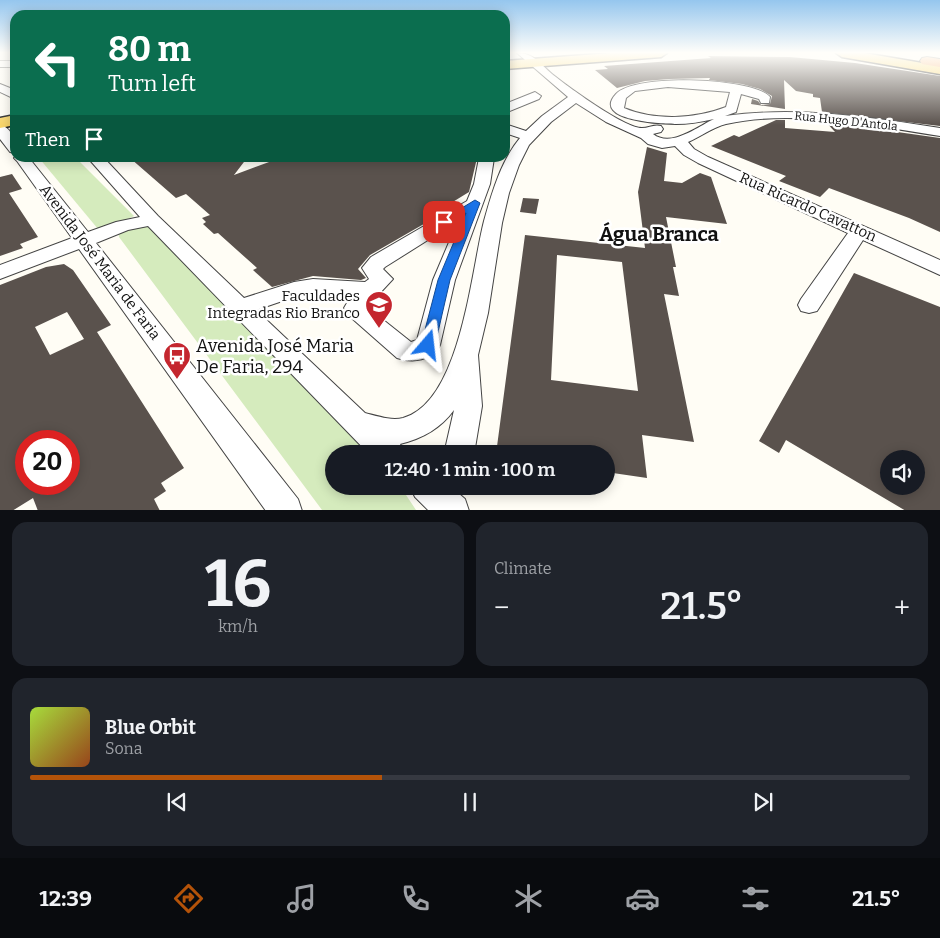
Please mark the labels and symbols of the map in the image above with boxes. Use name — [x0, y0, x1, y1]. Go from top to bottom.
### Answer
street label: Rua Hugo D'Antola — [794, 109, 899, 133]
street label: Rua Ricardo Cavatton — [737, 169, 880, 246]
street label: Avenida José Maria de Faria — [36, 181, 164, 343]
pin — [423, 201, 465, 243]
district label: Água Branca — [599, 221, 719, 246]
place label: Faculdades Integradas Rio Branco — [207, 287, 360, 322]
school or university icon: Faculdades Integradas Rio Branco — [364, 290, 394, 329]
position arrow — [401, 318, 453, 370]
place label: Avenida José Maria De Faria, 294 — [196, 335, 354, 378]
bus stop icon: Avenida José Maria De Faria, 294 — [162, 341, 192, 380]
speed limit sign: 20 — [15, 430, 80, 495]

